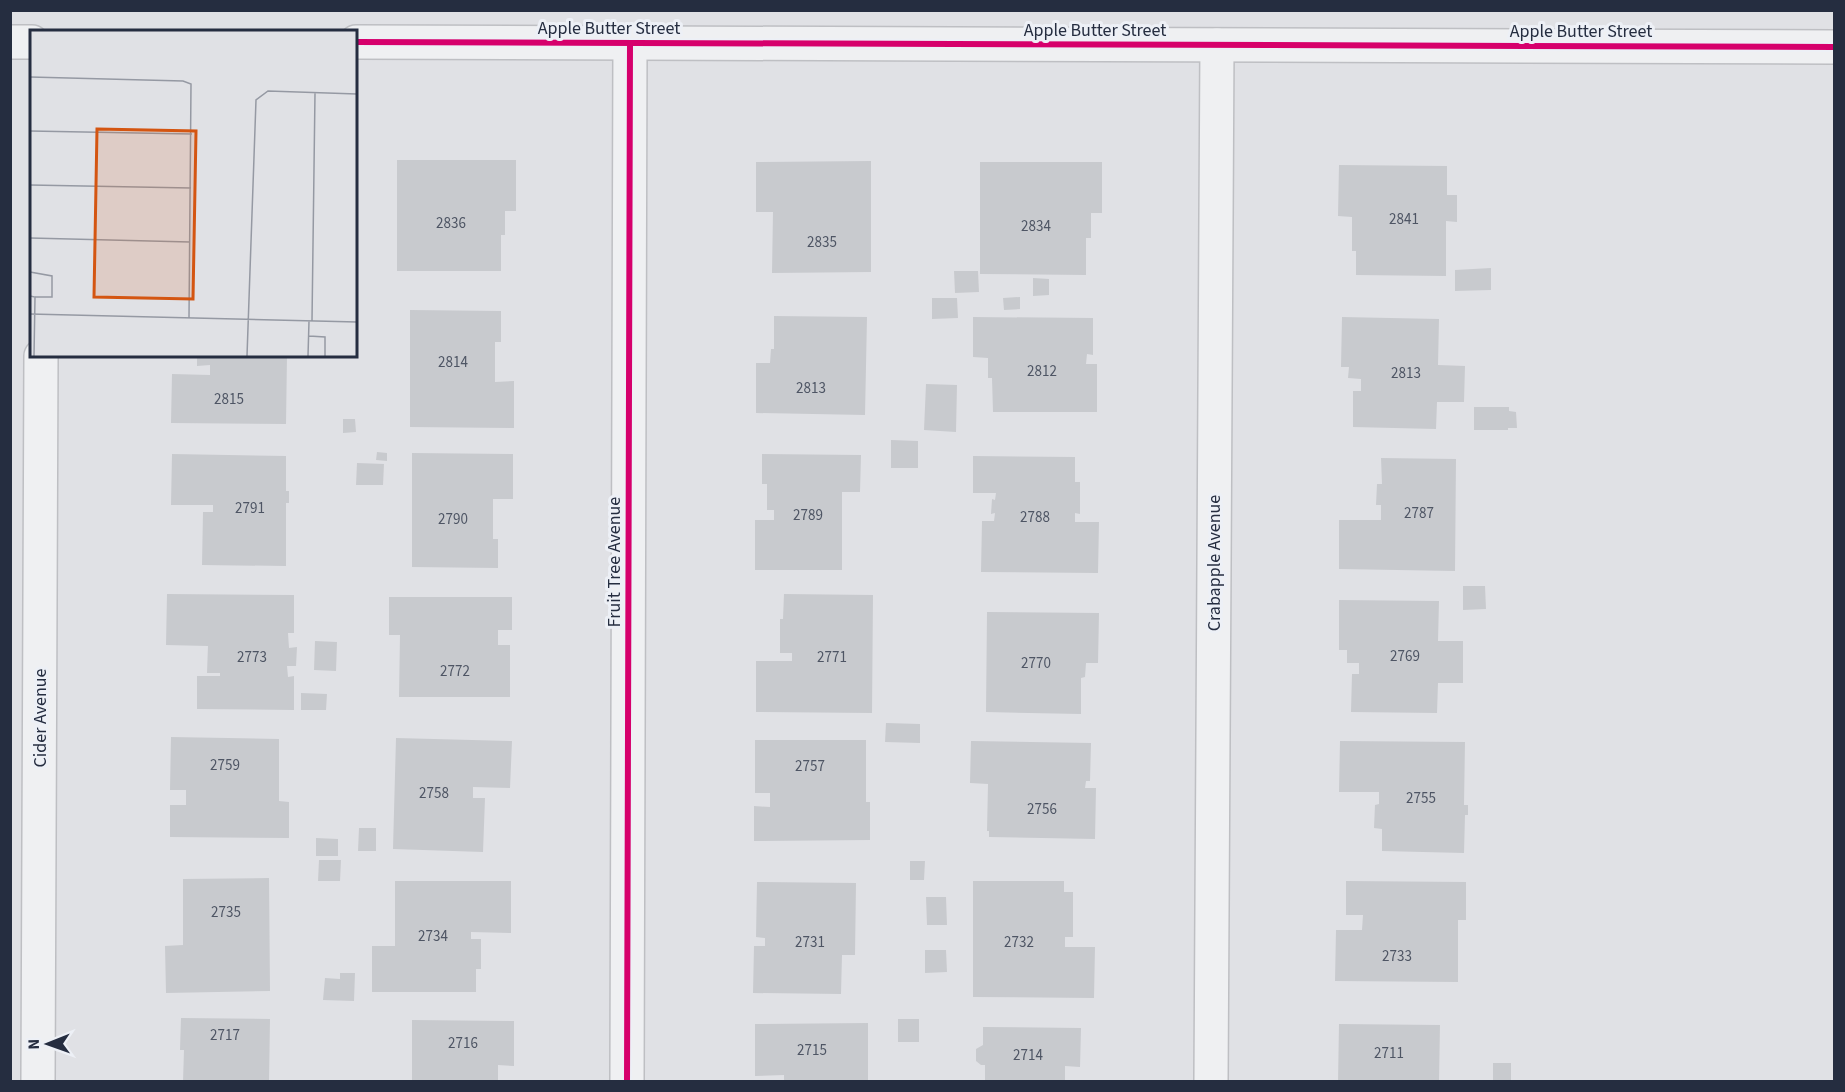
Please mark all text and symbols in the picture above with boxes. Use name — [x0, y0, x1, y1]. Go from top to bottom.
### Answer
street label: Apple Butter Street — [538, 16, 680, 41]
street label: Apple Butter Street — [1024, 18, 1166, 43]
street label: Apple Butter Street — [1510, 19, 1652, 44]
inset map — [30, 30, 357, 357]
house number: 2841 — [1389, 209, 1419, 230]
house number: 2836 — [436, 213, 466, 234]
house number: 2834 — [1021, 216, 1051, 237]
house number: 2835 — [807, 232, 837, 253]
house number: 2814 — [438, 352, 468, 373]
house number: 2812 — [1027, 361, 1057, 382]
house number: 2813 — [1391, 363, 1421, 384]
house number: 2813 — [796, 378, 826, 399]
house number: 2815 — [214, 389, 244, 410]
street label: Crabapple Avenue — [1202, 495, 1227, 631]
street label: Fruit Tree Avenue — [602, 497, 627, 627]
house number: 2791 — [235, 498, 265, 519]
house number: 2787 — [1404, 503, 1434, 524]
house number: 2789 — [793, 505, 823, 526]
house number: 2788 — [1020, 507, 1050, 528]
house number: 2790 — [438, 509, 468, 530]
house number: 2769 — [1390, 646, 1420, 667]
house number: 2773 — [237, 647, 267, 668]
house number: 2771 — [817, 647, 847, 668]
house number: 2770 — [1021, 653, 1051, 674]
house number: 2772 — [440, 661, 470, 682]
street label: Cider Avenue — [28, 668, 53, 767]
house number: 2759 — [210, 755, 240, 776]
house number: 2757 — [795, 756, 825, 777]
house number: 2758 — [419, 783, 449, 804]
house number: 2755 — [1406, 788, 1436, 809]
house number: 2756 — [1027, 799, 1057, 820]
house number: 2735 — [211, 902, 241, 923]
house number: 2734 — [418, 926, 448, 947]
house number: 2731 — [795, 932, 825, 953]
house number: 2732 — [1004, 932, 1034, 953]
house number: 2733 — [1382, 946, 1412, 967]
north arrow — [18, 1014, 78, 1074]
house number: 2717 — [210, 1025, 240, 1046]
house number: 2716 — [448, 1033, 478, 1054]
text: N — [23, 1039, 45, 1050]
house number: 2715 — [797, 1040, 827, 1061]
house number: 2711 — [1374, 1043, 1404, 1064]
house number: 2714 — [1013, 1045, 1043, 1066]

